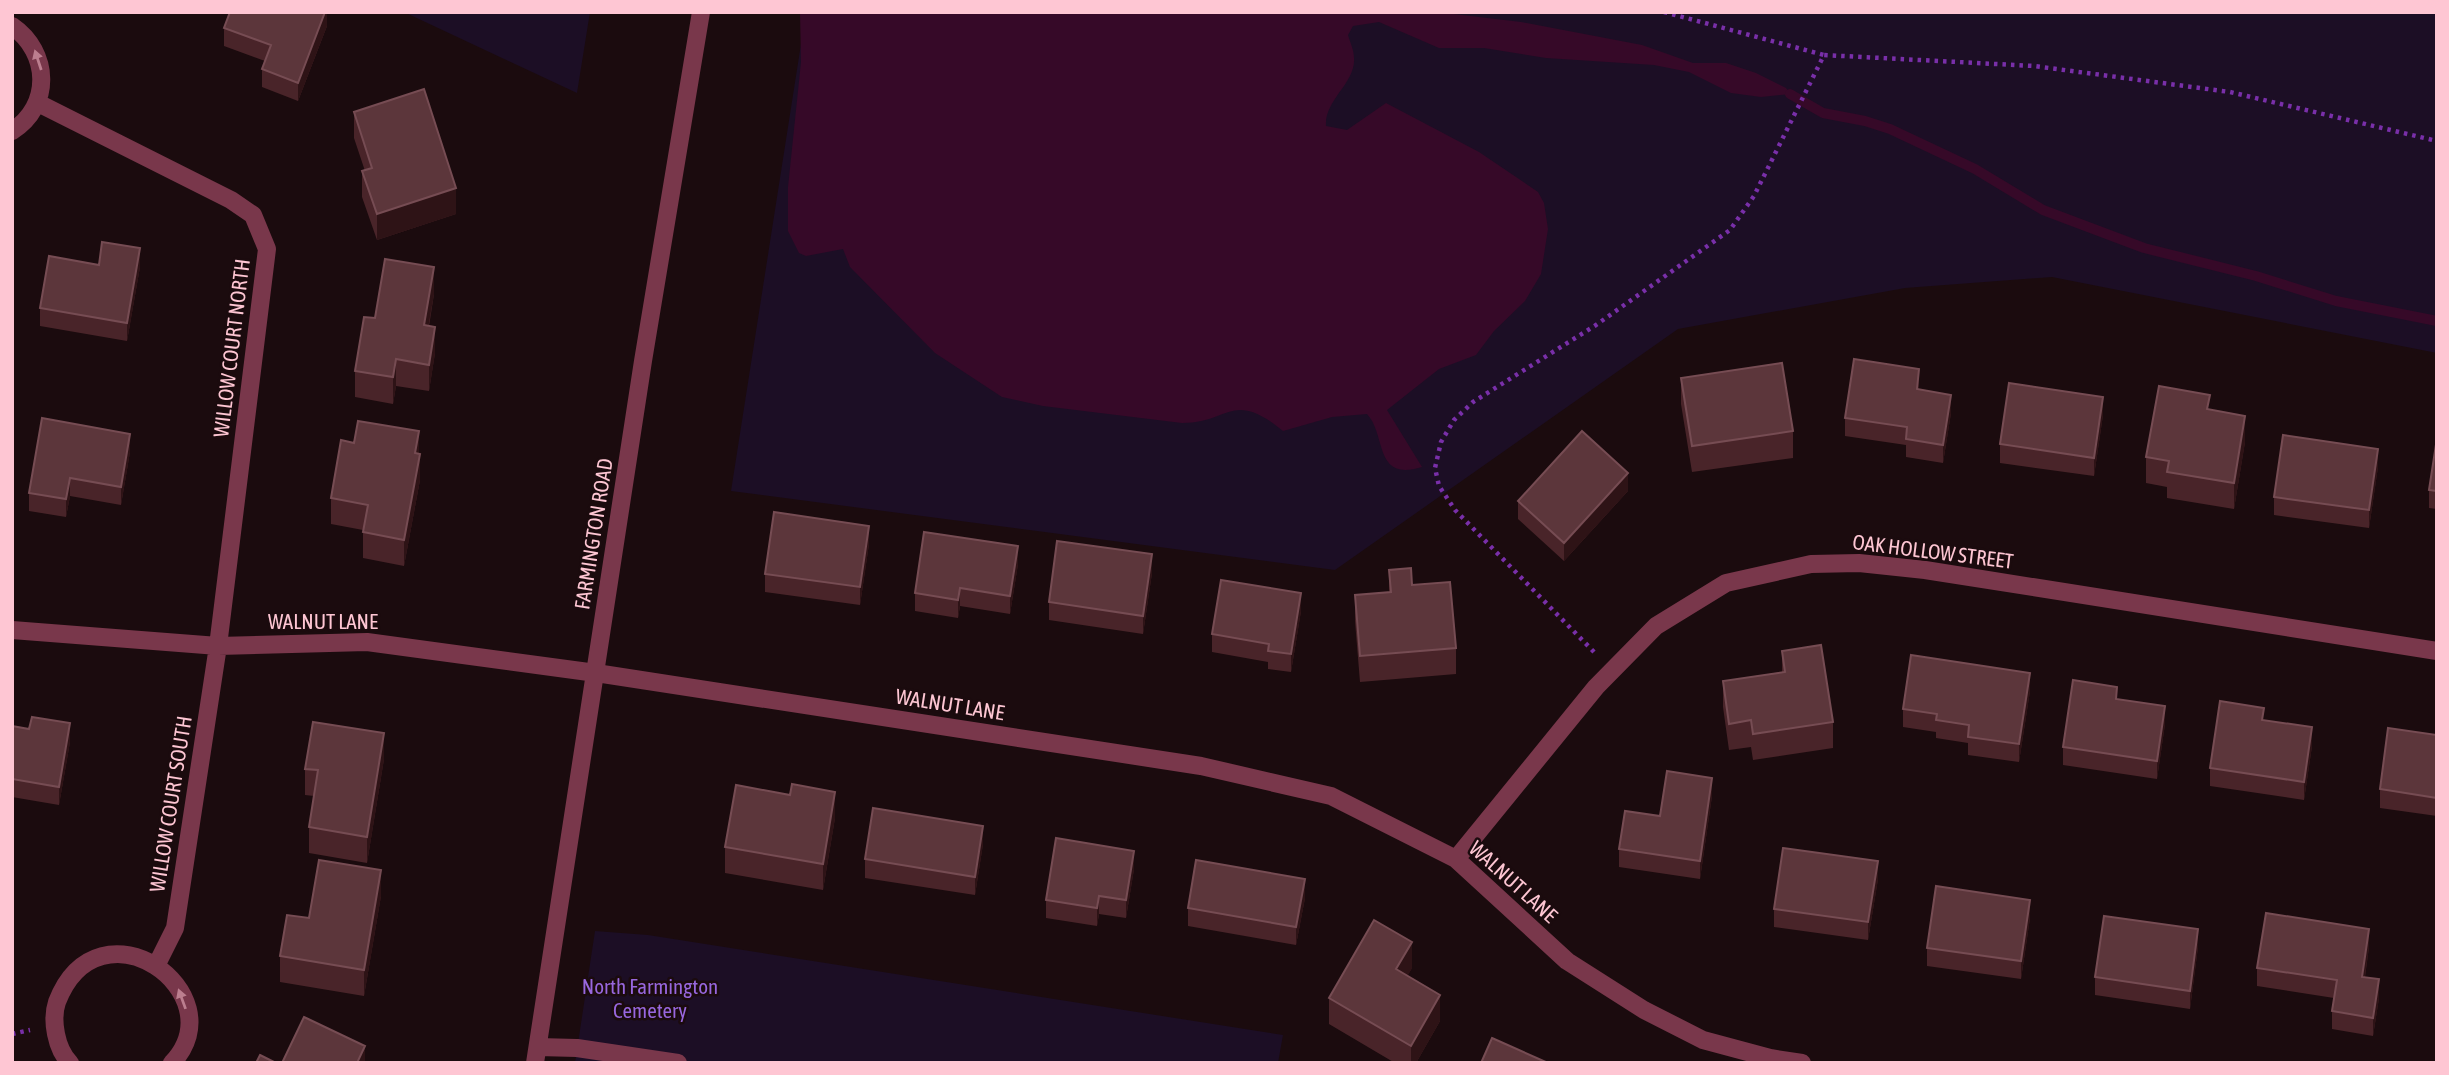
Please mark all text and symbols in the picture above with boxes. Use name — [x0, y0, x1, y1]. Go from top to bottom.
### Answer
one-way arrow — [32, 50, 42, 71]
street label: WILLOW COURT NORTH — [208, 257, 254, 438]
street label: FARMINGTON ROAD — [569, 457, 617, 611]
street label: OAK HOLLOW STREET — [1851, 529, 2015, 573]
street label: WALNUT LANE — [268, 609, 378, 633]
street label: WALNUT LANE — [894, 684, 1006, 724]
street label: WILLOW COURT SOUTH — [144, 714, 196, 894]
street label: WALNUT LANE — [1465, 836, 1563, 927]
park label: North Farmington Cemetery — [582, 974, 718, 1022]
one-way arrow — [177, 989, 188, 1010]

